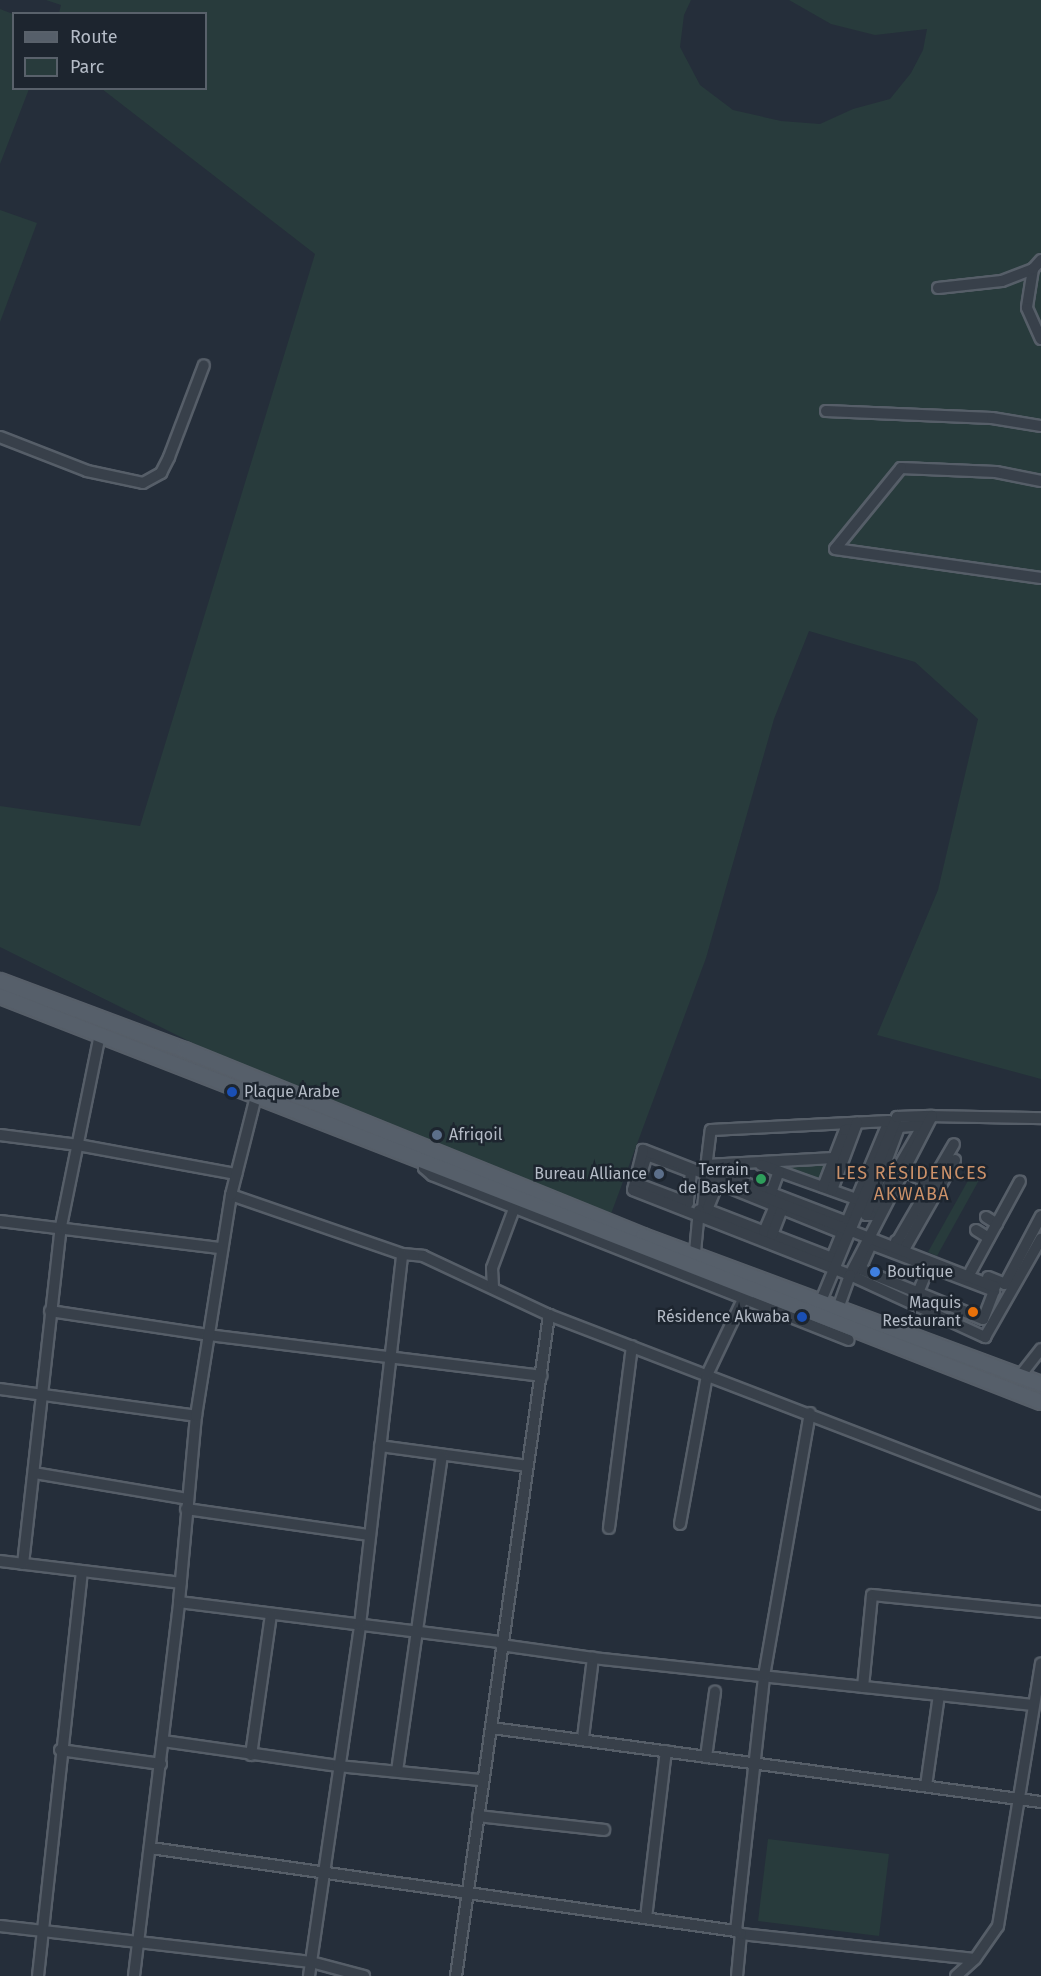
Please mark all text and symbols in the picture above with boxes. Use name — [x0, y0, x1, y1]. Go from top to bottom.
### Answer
legend — [12, 12, 207, 90]
text: Route — [70, 26, 118, 48]
text: Parc — [70, 56, 104, 78]
place label: Plaque Arabe — [244, 1082, 340, 1102]
marker: Plaque Arabe — [225, 1085, 239, 1099]
place label: Afriqoil — [449, 1125, 502, 1145]
marker: Afriqoil — [430, 1128, 444, 1142]
place label: Terrain de Basket — [678, 1160, 749, 1198]
district label: LES RÉSIDENCES AKWABA — [836, 1163, 988, 1206]
place label: Bureau Alliance — [534, 1164, 647, 1184]
marker: Bureau Alliance — [652, 1167, 666, 1181]
marker: Terrain de Basket — [754, 1172, 768, 1186]
place label: Boutique — [887, 1262, 953, 1282]
marker: Boutique — [868, 1265, 882, 1279]
place label: Maquis Restaurant — [882, 1293, 961, 1331]
marker: Maquis Restaurant — [966, 1305, 980, 1319]
place label: Résidence Akwaba — [657, 1307, 790, 1327]
marker: Résidence Akwaba — [795, 1310, 809, 1324]

